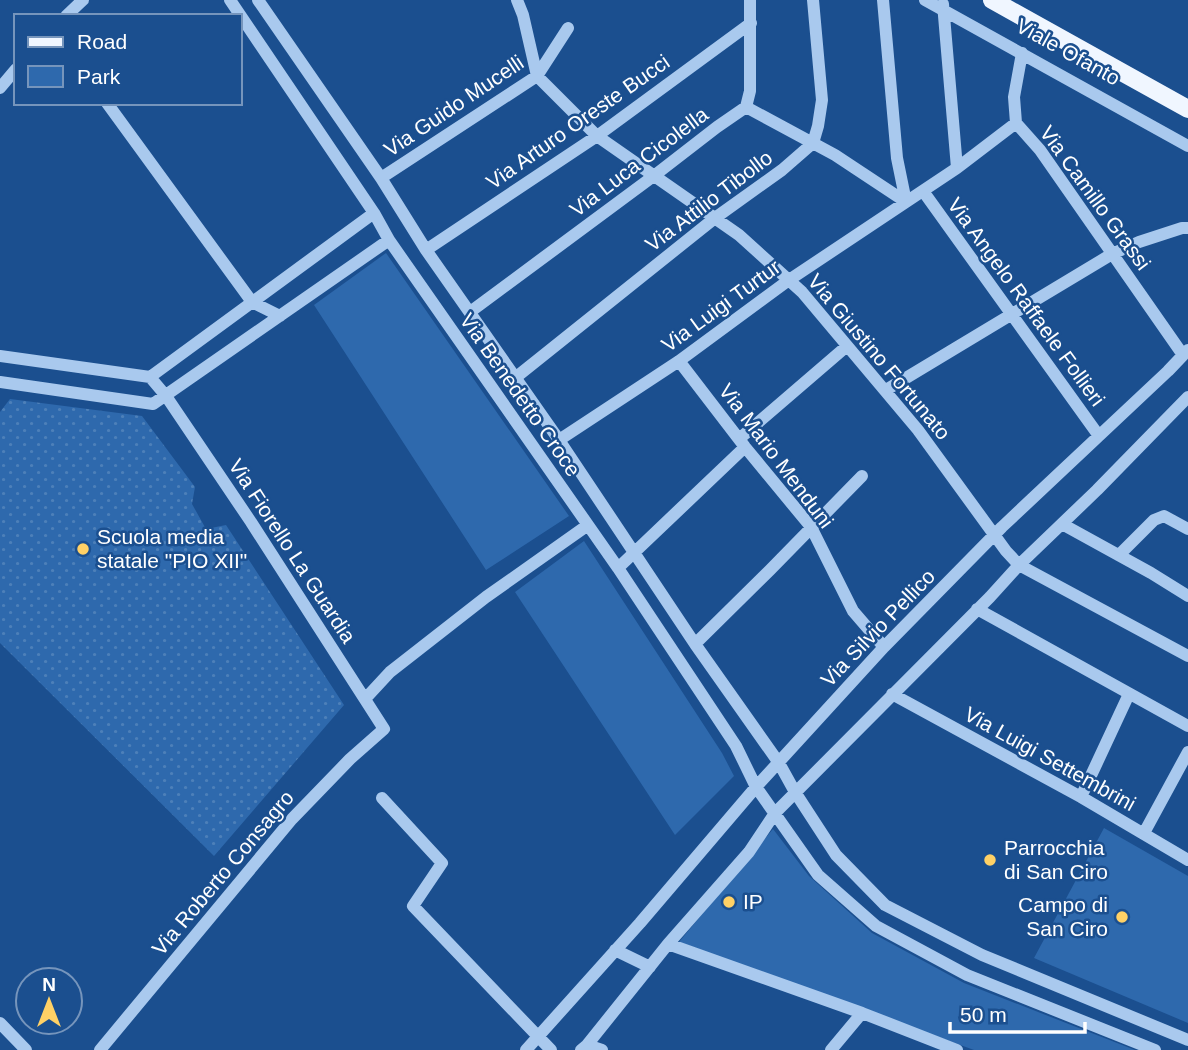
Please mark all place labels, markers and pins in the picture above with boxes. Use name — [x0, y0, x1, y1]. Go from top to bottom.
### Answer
place label: Scuola media statale "PIO XII" — [97, 525, 247, 572]
marker: Scuola media statale "PIO XII" — [75, 541, 91, 557]
place label: Parrocchia di San Ciro — [1004, 836, 1108, 883]
marker: Parrocchia di San Ciro — [982, 852, 998, 868]
place label: IP — [743, 890, 763, 913]
place label: Campo di San Ciro — [1018, 893, 1108, 940]
marker: IP — [721, 894, 737, 910]
marker: Campo di San Ciro — [1114, 909, 1130, 925]

